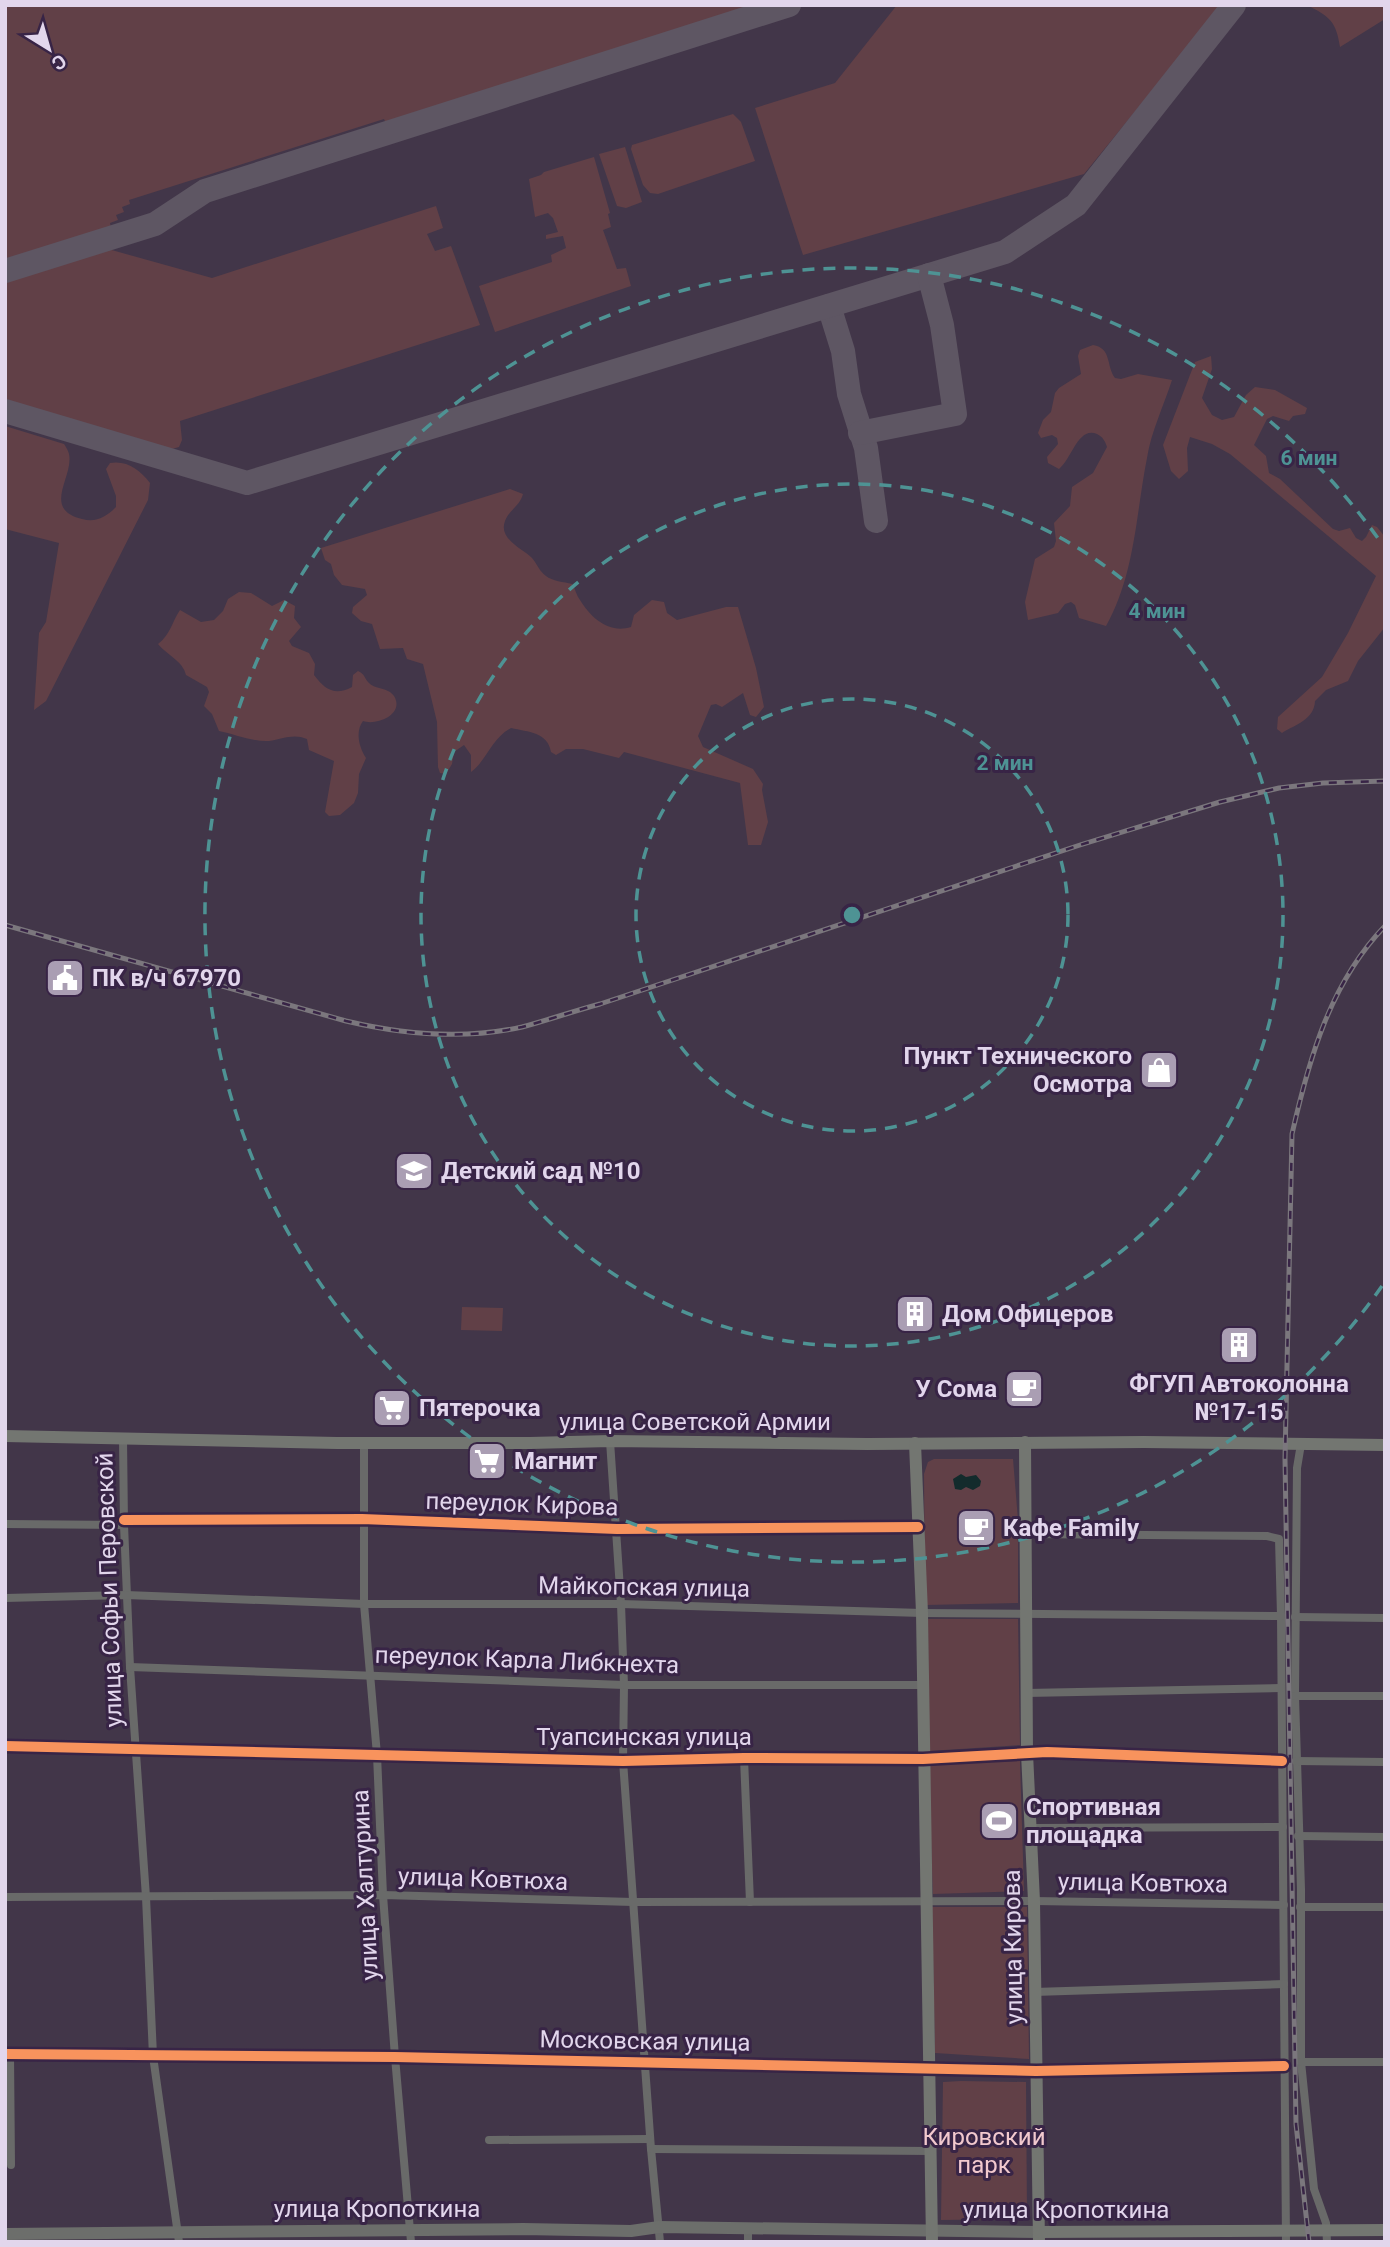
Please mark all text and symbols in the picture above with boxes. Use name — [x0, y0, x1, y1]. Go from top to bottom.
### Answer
north arrow — [14, 14, 84, 84]
text: С — [47, 49, 71, 75]
text: 6 мин — [1281, 446, 1338, 470]
text: 4 мин — [1129, 599, 1186, 623]
text: 2 мин — [977, 751, 1034, 775]
centre of rings — [840, 903, 864, 927]
public building icon: ПК в/ч 67970 — [44, 957, 86, 999]
place label: ПК в/ч 67970 — [92, 964, 241, 992]
place label: Пункт Технического Осмотра — [903, 1042, 1132, 1098]
shop icon: Пункт Технического Осмотра — [1138, 1049, 1180, 1091]
school or university icon: Детский сад №10 — [393, 1150, 435, 1192]
place label: Детский сад №10 — [441, 1157, 641, 1185]
building icon: Дом Офицеров — [894, 1293, 936, 1335]
place label: Дом Офицеров — [942, 1300, 1113, 1328]
building icon: ФГУП Автоколонна №17-15 — [1218, 1324, 1260, 1366]
cafe icon: У Сома — [1003, 1368, 1045, 1410]
place label: ФГУП Автоколонна №17-15 — [1129, 1370, 1349, 1426]
place label: У Сома — [916, 1375, 997, 1403]
supermarket icon: Пятерочка — [371, 1387, 413, 1429]
place label: Пятерочка — [419, 1394, 541, 1422]
street label: улица Советской Армии — [559, 1408, 831, 1436]
supermarket icon: Магнит — [466, 1440, 508, 1482]
place label: Магнит — [514, 1447, 597, 1475]
street label: улица Софьи Перовской — [90, 1452, 128, 1728]
street label: переулок Кирова — [425, 1487, 619, 1521]
cafe icon: Кафе Family — [955, 1507, 997, 1549]
place label: Кафе Family — [1003, 1514, 1140, 1542]
street label: Майкопская улица — [538, 1571, 750, 1603]
street label: переулок Карла Либкнехта — [374, 1641, 680, 1679]
street label: Туапсинская улица — [536, 1723, 752, 1751]
street label: улица Халтурина — [346, 1789, 384, 1981]
place label: Спортивная площадка — [1026, 1793, 1161, 1849]
sports icon: Спортивная площадка — [978, 1800, 1020, 1842]
street label: улица Ковтюха — [398, 1862, 568, 1896]
street label: улица Ковтюха — [1058, 1868, 1228, 1898]
street label: улица Кирова — [998, 1869, 1028, 2025]
street label: Московская улица — [539, 2025, 751, 2057]
park label: Кировский парк — [922, 2123, 1046, 2179]
street label: улица Кропоткина — [274, 2195, 480, 2223]
street label: улица Кропоткина — [963, 2196, 1169, 2224]

